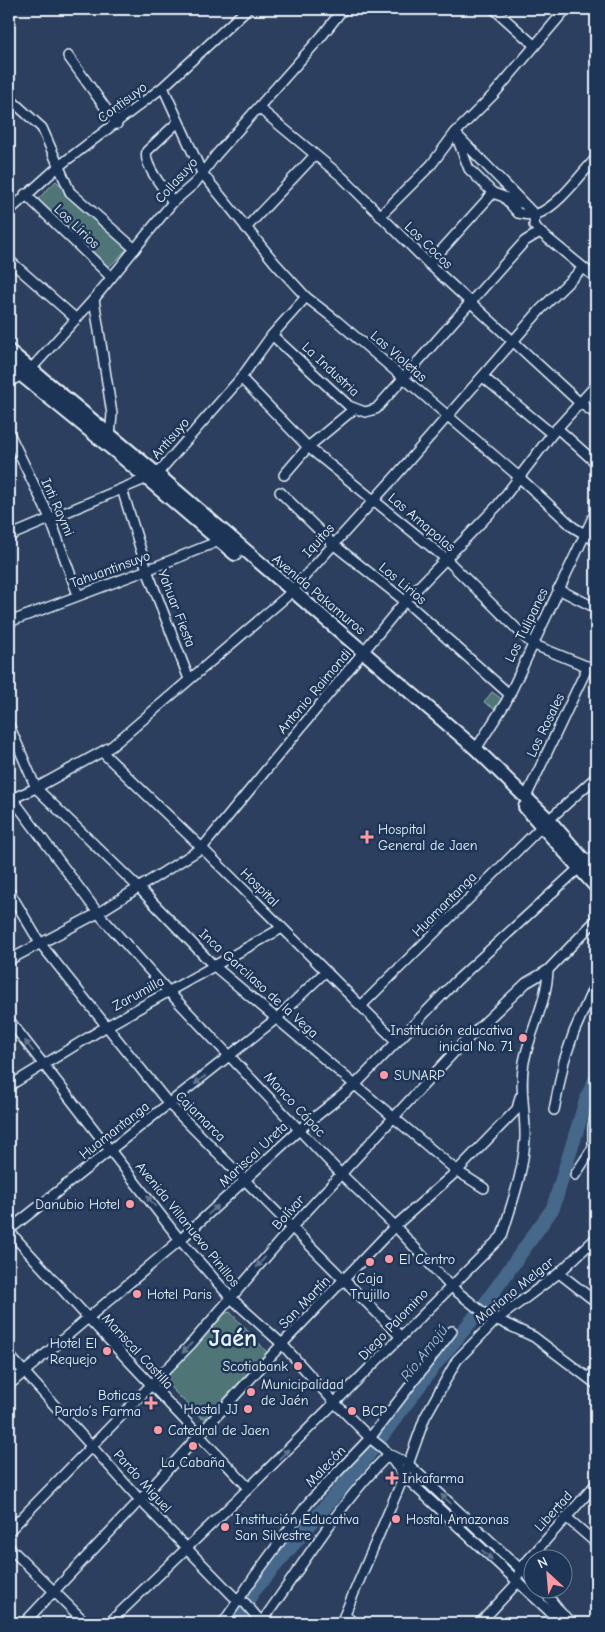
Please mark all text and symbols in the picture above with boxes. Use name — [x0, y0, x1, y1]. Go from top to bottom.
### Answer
street label: Contisuyo — [94, 78, 150, 126]
street label: Collasuyo — [151, 154, 201, 207]
street label: Los Lirios — [50, 201, 103, 252]
street label: Los Cocos — [401, 218, 456, 273]
street label: Las Violetas — [367, 327, 431, 386]
street label: La Industria — [298, 339, 363, 400]
street label: Antisuyo — [148, 414, 193, 463]
street label: Inti Raymi — [37, 476, 78, 539]
street label: Las Amapolas — [385, 489, 459, 555]
street label: Iquitos — [299, 520, 338, 561]
street label: Tahuantinsuyo — [68, 547, 153, 592]
street label: Avenida Pakamuros — [269, 550, 369, 638]
street label: Los Lirios — [376, 559, 430, 608]
street label: Yahuar Fiesta — [154, 567, 199, 649]
street label: Los Tulipanes — [501, 585, 552, 665]
street label: Antonio Raimondi — [274, 645, 355, 737]
street label: Los Rosales — [523, 690, 568, 760]
place label: Hospital General de Jaen — [378, 821, 478, 854]
marker: Hospital General de Jaen — [360, 830, 374, 844]
street label: Hospital — [237, 864, 283, 910]
street label: Huamantanga — [409, 869, 480, 940]
street label: Inca Garcilaso de la Vega — [195, 925, 322, 1041]
street label: Zarumilla — [110, 972, 167, 1014]
place label: Institución educativa inicial No. 71 — [390, 1022, 513, 1055]
marker: Institución educativa inicial No. 71 — [517, 1032, 529, 1044]
one-way arrow — [23, 1040, 34, 1053]
place label: SUNARP — [394, 1067, 445, 1084]
street label: Manco Cápac — [260, 1068, 329, 1141]
marker: SUNARP — [378, 1069, 390, 1081]
one-way arrow — [194, 1074, 207, 1085]
street label: Cajamarca — [172, 1088, 229, 1145]
street label: Huamantanga — [76, 1098, 153, 1163]
street label: Mariscal Ureta — [215, 1118, 291, 1191]
street label: Avenida Villanuevo Pinillos — [132, 1158, 243, 1290]
street label: Bolívar — [268, 1191, 309, 1233]
one-way arrow — [145, 1195, 156, 1208]
place label: Danubio Hotel — [35, 1196, 120, 1213]
marker: Danubio Hotel — [124, 1198, 136, 1210]
one-way arrow — [206, 1204, 218, 1216]
place label: El Centro — [399, 1251, 455, 1268]
marker: El Centro — [383, 1253, 395, 1265]
street label: Mariano Melgar — [471, 1253, 558, 1327]
one-way arrow — [256, 1256, 267, 1269]
marker: Caja Trujillo — [364, 1256, 376, 1268]
place label: Caja Trujillo — [350, 1270, 390, 1303]
street label: San Martín — [275, 1272, 334, 1332]
street label: Diego Palomino — [355, 1285, 432, 1364]
place label: Hotel Paris — [147, 1286, 212, 1303]
marker: Hotel Paris — [131, 1288, 143, 1300]
street label: Mariscal Castilla — [98, 1310, 177, 1393]
water label: Río Amojú — [397, 1321, 452, 1385]
district label: Jaén — [209, 1324, 257, 1352]
place label: Hotel El Requejo — [50, 1335, 97, 1368]
one-way arrow — [181, 1342, 193, 1354]
marker: Hotel El Requejo — [101, 1345, 113, 1357]
place label: Scotiabank — [223, 1358, 288, 1375]
marker: Scotiabank — [292, 1360, 304, 1372]
place label: Municipalidad de Jaén — [261, 1376, 344, 1409]
marker: Municipalidad de Jaén — [245, 1386, 257, 1398]
place label: Boticas Pardo’s Farma — [55, 1387, 141, 1420]
marker: Boticas Pardo’s Farma — [145, 1397, 157, 1409]
place label: Hostal JJ — [183, 1401, 238, 1418]
marker: Hostal JJ — [242, 1403, 254, 1415]
place label: BCP — [362, 1403, 387, 1420]
marker: BCP — [346, 1405, 358, 1417]
place label: Catedral de Jaen — [168, 1422, 270, 1439]
marker: Catedral de Jaen — [152, 1424, 164, 1436]
marker: La Cabaña — [187, 1440, 199, 1452]
street label: Malecón — [302, 1442, 349, 1491]
street label: Pardo Miguel — [110, 1446, 175, 1516]
one-way arrow — [278, 1448, 290, 1460]
place label: La Cabaña — [161, 1454, 225, 1471]
place label: Inkafarma — [402, 1470, 464, 1487]
marker: Inkafarma — [386, 1472, 398, 1484]
street label: Libertad — [531, 1488, 576, 1535]
one-way arrow — [440, 1493, 452, 1505]
place label: Institución Educativa San Silvestre — [235, 1511, 359, 1544]
place label: Hostal Amazonas — [406, 1511, 509, 1528]
marker: Hostal Amazonas — [390, 1513, 402, 1525]
marker: Institución Educativa San Silvestre — [219, 1521, 231, 1533]
one-way arrow — [481, 1549, 493, 1561]
north arrow — [522, 1550, 572, 1600]
text: N — [535, 1553, 550, 1572]

